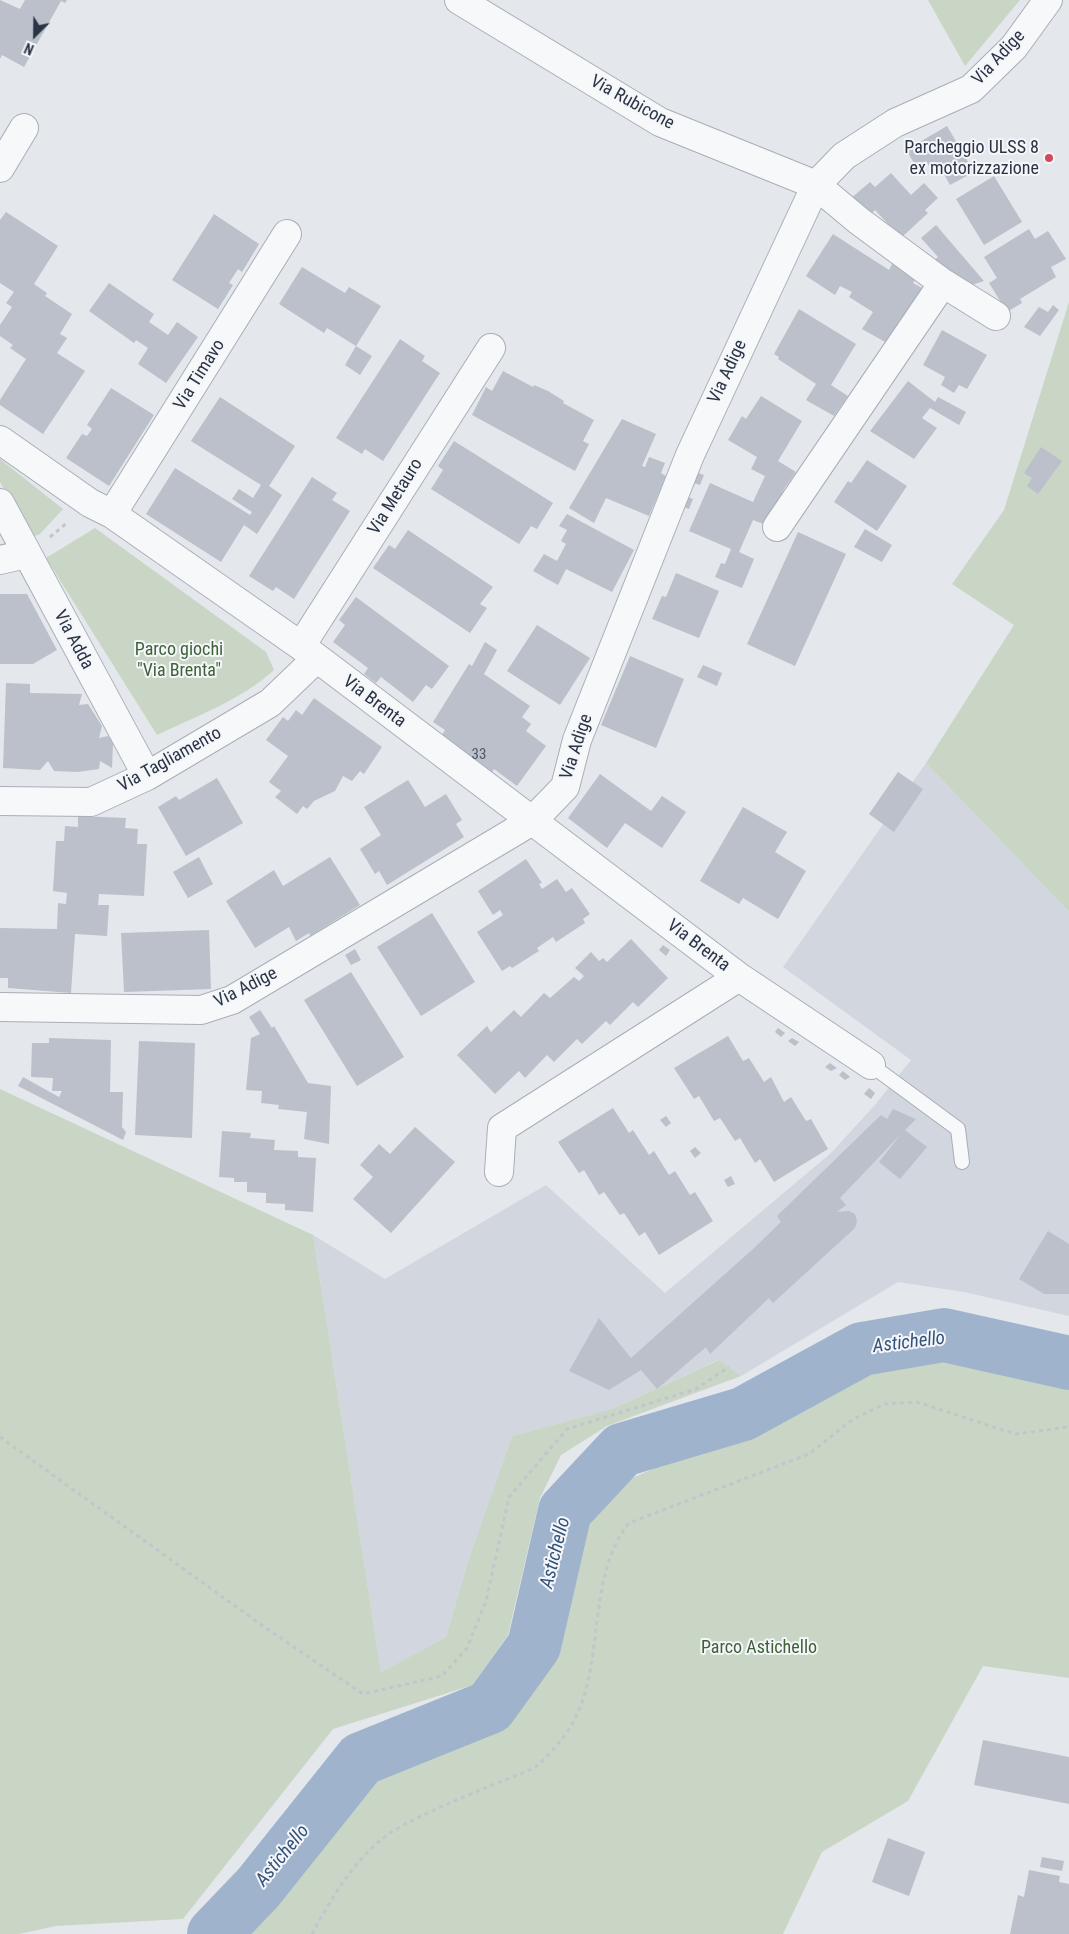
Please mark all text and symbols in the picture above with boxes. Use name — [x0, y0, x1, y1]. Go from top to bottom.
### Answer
north arrow — [10, 10, 60, 60]
street label: Via Adige — [968, 26, 1030, 90]
text: N — [22, 40, 36, 58]
street label: Via Rubicone — [586, 71, 678, 135]
place label: Parcheggio ULSS 8 ex motorizzazione — [904, 137, 1039, 180]
marker: Parcheggio ULSS 8 ex motorizzazione — [1043, 152, 1055, 164]
street label: Via Timavo — [170, 336, 230, 414]
street label: Via Adige — [704, 337, 752, 407]
street label: Via Metauro — [364, 455, 428, 539]
street label: Via Adda — [48, 607, 98, 673]
park label: Parco giochi "Via Brenta" — [135, 639, 223, 682]
street label: Via Brenta — [338, 671, 410, 733]
street label: Via Adige — [556, 711, 598, 783]
street label: Via Tagliamento — [115, 723, 225, 797]
house number: 33 — [472, 746, 486, 764]
street label: Via Brenta — [662, 915, 734, 977]
street label: Via Adige — [211, 963, 281, 1013]
water label: Astichello — [872, 1327, 946, 1359]
water label: Astichello — [536, 1515, 576, 1591]
park label: Parco Astichello — [701, 1637, 817, 1659]
water label: Astichello — [251, 1821, 315, 1891]

